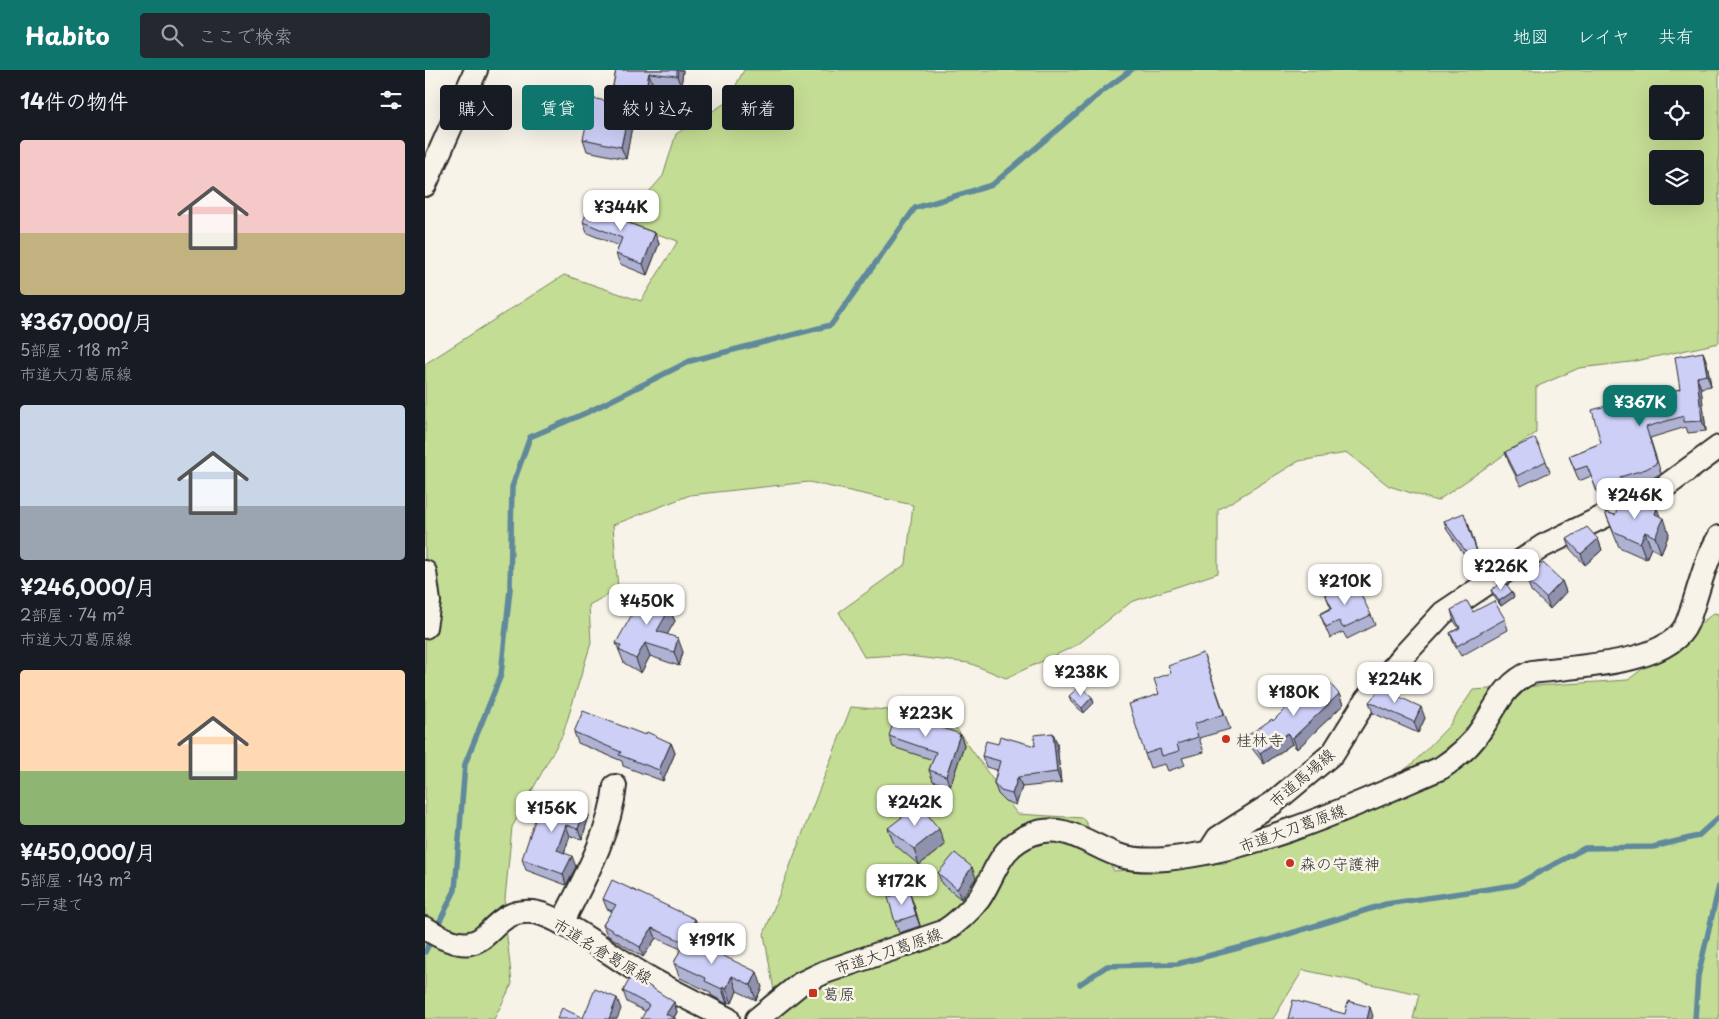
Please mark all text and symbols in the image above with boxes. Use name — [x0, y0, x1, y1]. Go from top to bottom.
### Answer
search box — [140, 13, 490, 58]
text: Habito — [25, 17, 110, 53]
icon: search — [158, 21, 186, 49]
text: ここで検索 — [198, 21, 293, 49]
text: 地図 — [1513, 22, 1549, 49]
text: レイヤ — [1577, 22, 1630, 49]
text: 共有 — [1658, 22, 1694, 49]
text: 14件の物件 — [20, 84, 128, 116]
chip: 購入 — [440, 85, 512, 130]
chip: 賃貸 — [522, 85, 594, 130]
chip: 絞り込み — [604, 85, 712, 130]
chip: 新着 — [722, 85, 794, 130]
map controls — [1649, 85, 1704, 205]
button: locate — [1649, 85, 1704, 140]
icon: filters — [377, 86, 405, 114]
button: layers — [1649, 150, 1704, 205]
icon: home — [168, 173, 258, 263]
pin: ¥344K — [586, 190, 656, 232]
text: ¥344K — [594, 194, 648, 218]
text: ¥367,000/月 — [20, 305, 153, 337]
text: 5部屋 · 118 m² — [20, 337, 129, 361]
text: 市道大刀葛原線 — [20, 361, 132, 385]
pin: ¥367K — [1605, 384, 1675, 427]
text: ¥367K — [1614, 389, 1666, 413]
icon: home — [168, 438, 258, 528]
pin: ¥246K — [1600, 478, 1670, 520]
text: ¥246K — [1608, 482, 1662, 506]
pin: ¥226K — [1466, 548, 1536, 591]
text: ¥226K — [1474, 553, 1528, 577]
pin: ¥210K — [1310, 564, 1380, 606]
text: ¥210K — [1319, 568, 1371, 592]
text: ¥246,000/月 — [20, 570, 156, 602]
pin: ¥450K — [612, 584, 682, 626]
text: ¥450K — [620, 588, 674, 612]
text: 2部屋 · 74 m² — [20, 602, 125, 626]
text: 市道大刀葛原線 — [20, 626, 132, 650]
pin: ¥238K — [1046, 654, 1116, 697]
text: ¥238K — [1054, 659, 1108, 683]
pin: ¥224K — [1360, 662, 1430, 704]
text: ¥224K — [1368, 666, 1422, 690]
pin: ¥180K — [1259, 674, 1329, 717]
text: ¥180K — [1269, 679, 1319, 703]
pin: ¥223K — [891, 696, 961, 738]
text: ¥223K — [899, 700, 953, 724]
icon: home — [168, 703, 258, 793]
place label: 桂林寺 — [1236, 727, 1284, 751]
marker: 桂林寺 — [1220, 733, 1232, 745]
street label: 市道馬場線 — [1263, 742, 1339, 812]
pin: ¥242K — [880, 784, 950, 827]
text: ¥242K — [888, 789, 942, 813]
pin: ¥156K — [517, 790, 587, 833]
text: ¥156K — [527, 795, 577, 819]
street label: 市道大刀葛原線 — [1235, 797, 1349, 857]
text: ¥450,000/月 — [20, 835, 156, 867]
place label: 森の守護神 — [1300, 851, 1380, 875]
marker: 森の守護神 — [1284, 857, 1296, 869]
pin: ¥172K — [867, 864, 937, 906]
text: 5部屋 · 143 m² — [20, 867, 131, 891]
text: ¥172K — [877, 868, 927, 892]
text: 一戸建て — [20, 891, 84, 915]
street label: 市道名倉葛原線 — [549, 911, 657, 989]
street label: 市道大刀葛原線 — [831, 920, 945, 980]
pin: ¥191K — [677, 922, 747, 965]
text: ¥191K — [689, 927, 735, 951]
place label: 葛原 — [823, 981, 855, 1005]
marker: 葛原 — [807, 987, 819, 999]

